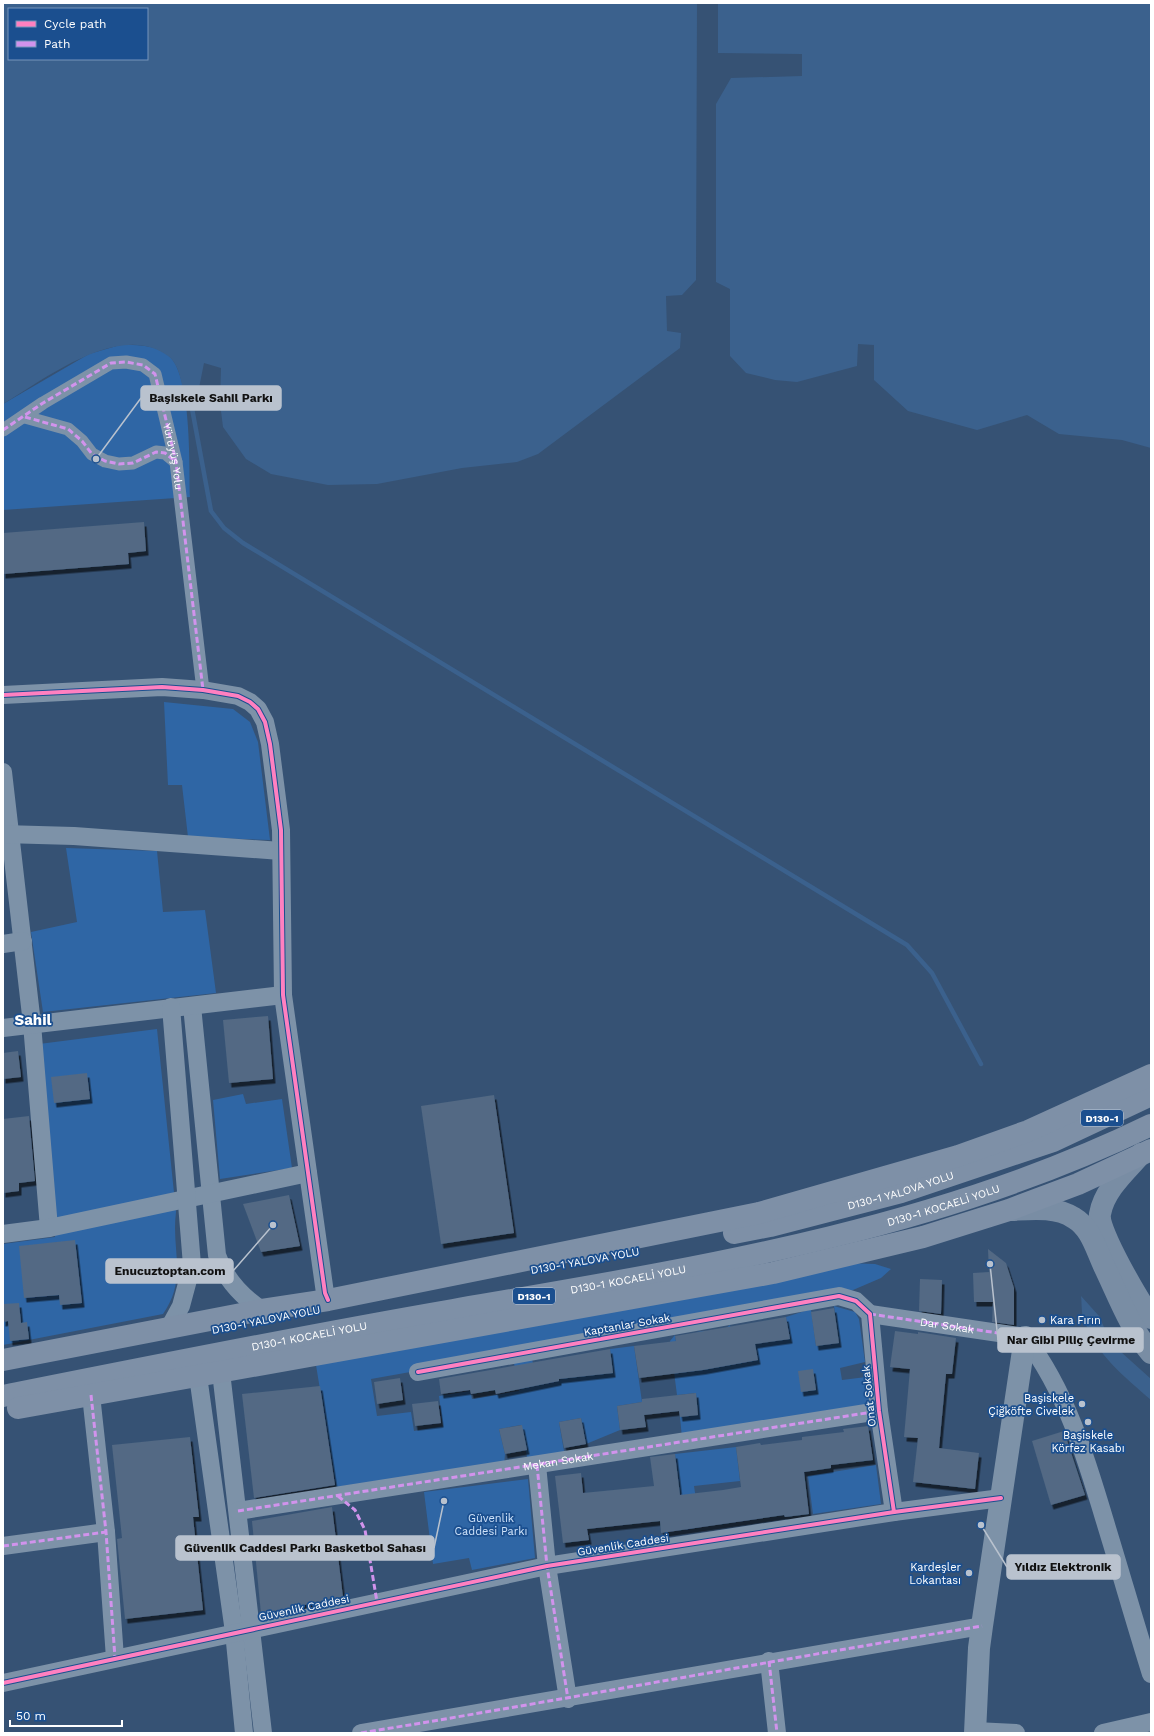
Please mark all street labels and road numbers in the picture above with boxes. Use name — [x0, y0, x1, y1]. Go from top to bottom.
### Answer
street label: Yürüyüş Yolu — [160, 422, 186, 490]
road number: D130-1 — [1081, 1110, 1123, 1126]
street label: D130-1 YALOVA YOLU — [846, 1168, 955, 1212]
street label: D130-1 KOCAELİ YOLU — [885, 1182, 1001, 1229]
street label: D130-1 YALOVA YOLU — [529, 1245, 641, 1277]
street label: D130-1 KOCAELİ YOLU — [569, 1262, 687, 1296]
road number: D130-1 — [513, 1288, 555, 1304]
street label: D130-1 YALOVA YOLU — [211, 1303, 321, 1337]
street label: Kaptanlar Sokak — [583, 1311, 671, 1339]
street label: Dar Sokak — [919, 1315, 975, 1336]
street label: D130-1 KOCAELİ YOLU — [250, 1319, 368, 1353]
street label: Onat Sokak — [859, 1365, 879, 1427]
street label: Mekan Sokak — [522, 1449, 594, 1473]
street label: Güvenlik Caddesi — [576, 1531, 670, 1559]
street label: Güvenlik Caddesi — [258, 1592, 351, 1624]

